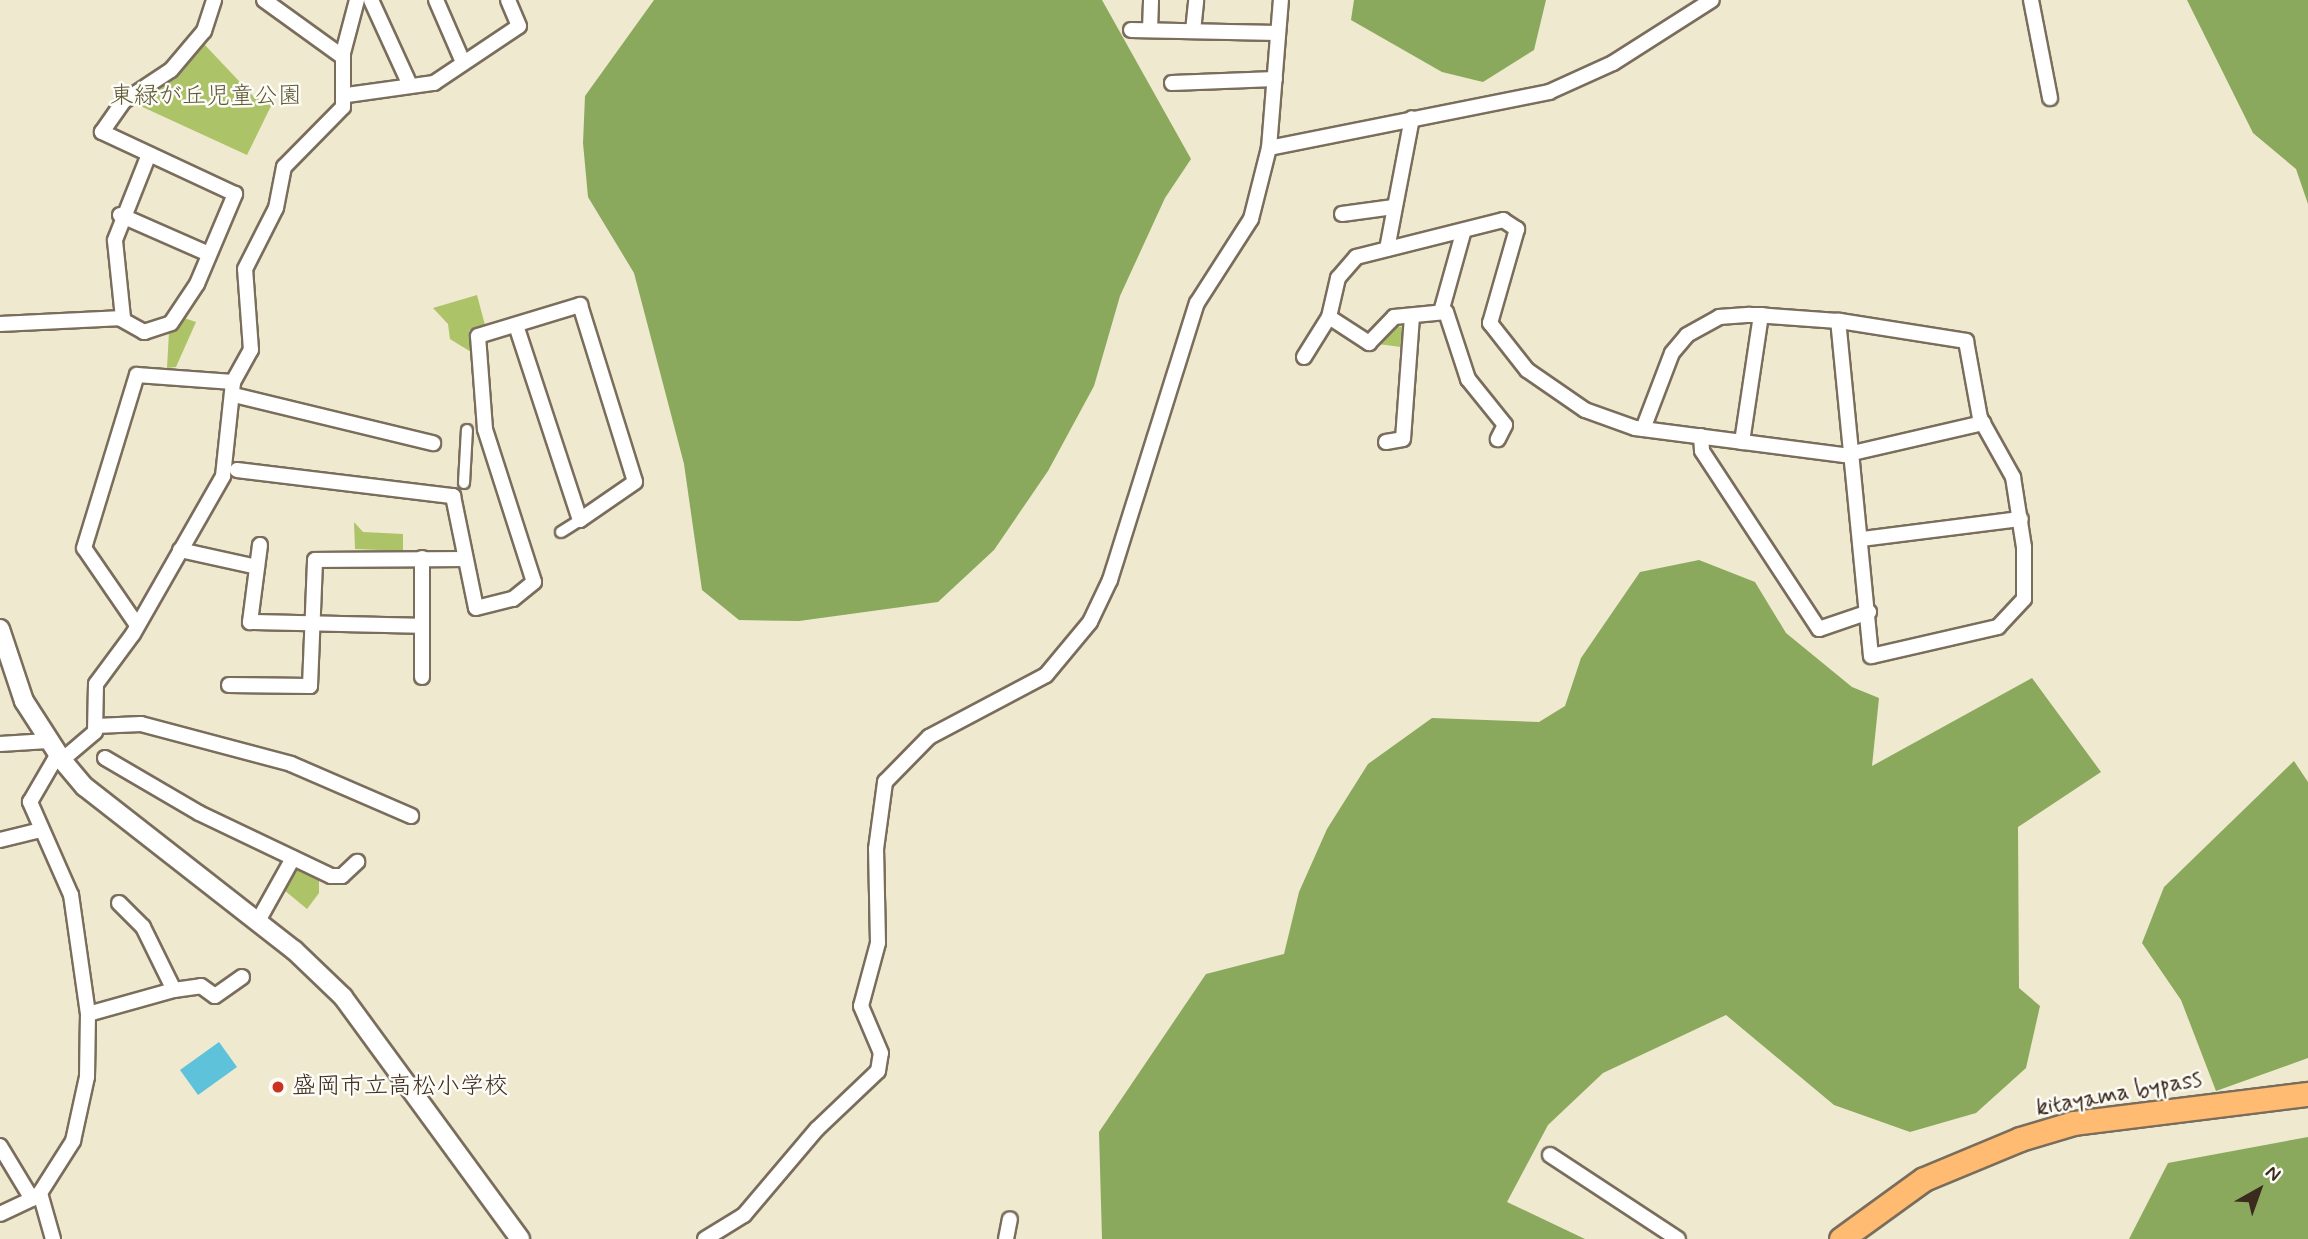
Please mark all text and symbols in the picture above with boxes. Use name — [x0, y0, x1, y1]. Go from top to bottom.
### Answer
park label: 東緑が丘児童公園 — [110, 83, 302, 111]
street label: kitayama bypass — [2034, 1065, 2204, 1123]
place label: 盛岡市立高松小学校 — [292, 1073, 508, 1101]
marker: 盛岡市立高松小学校 — [270, 1079, 286, 1095]
north arrow — [2224, 1155, 2294, 1225]
text: N — [2260, 1160, 2286, 1187]

